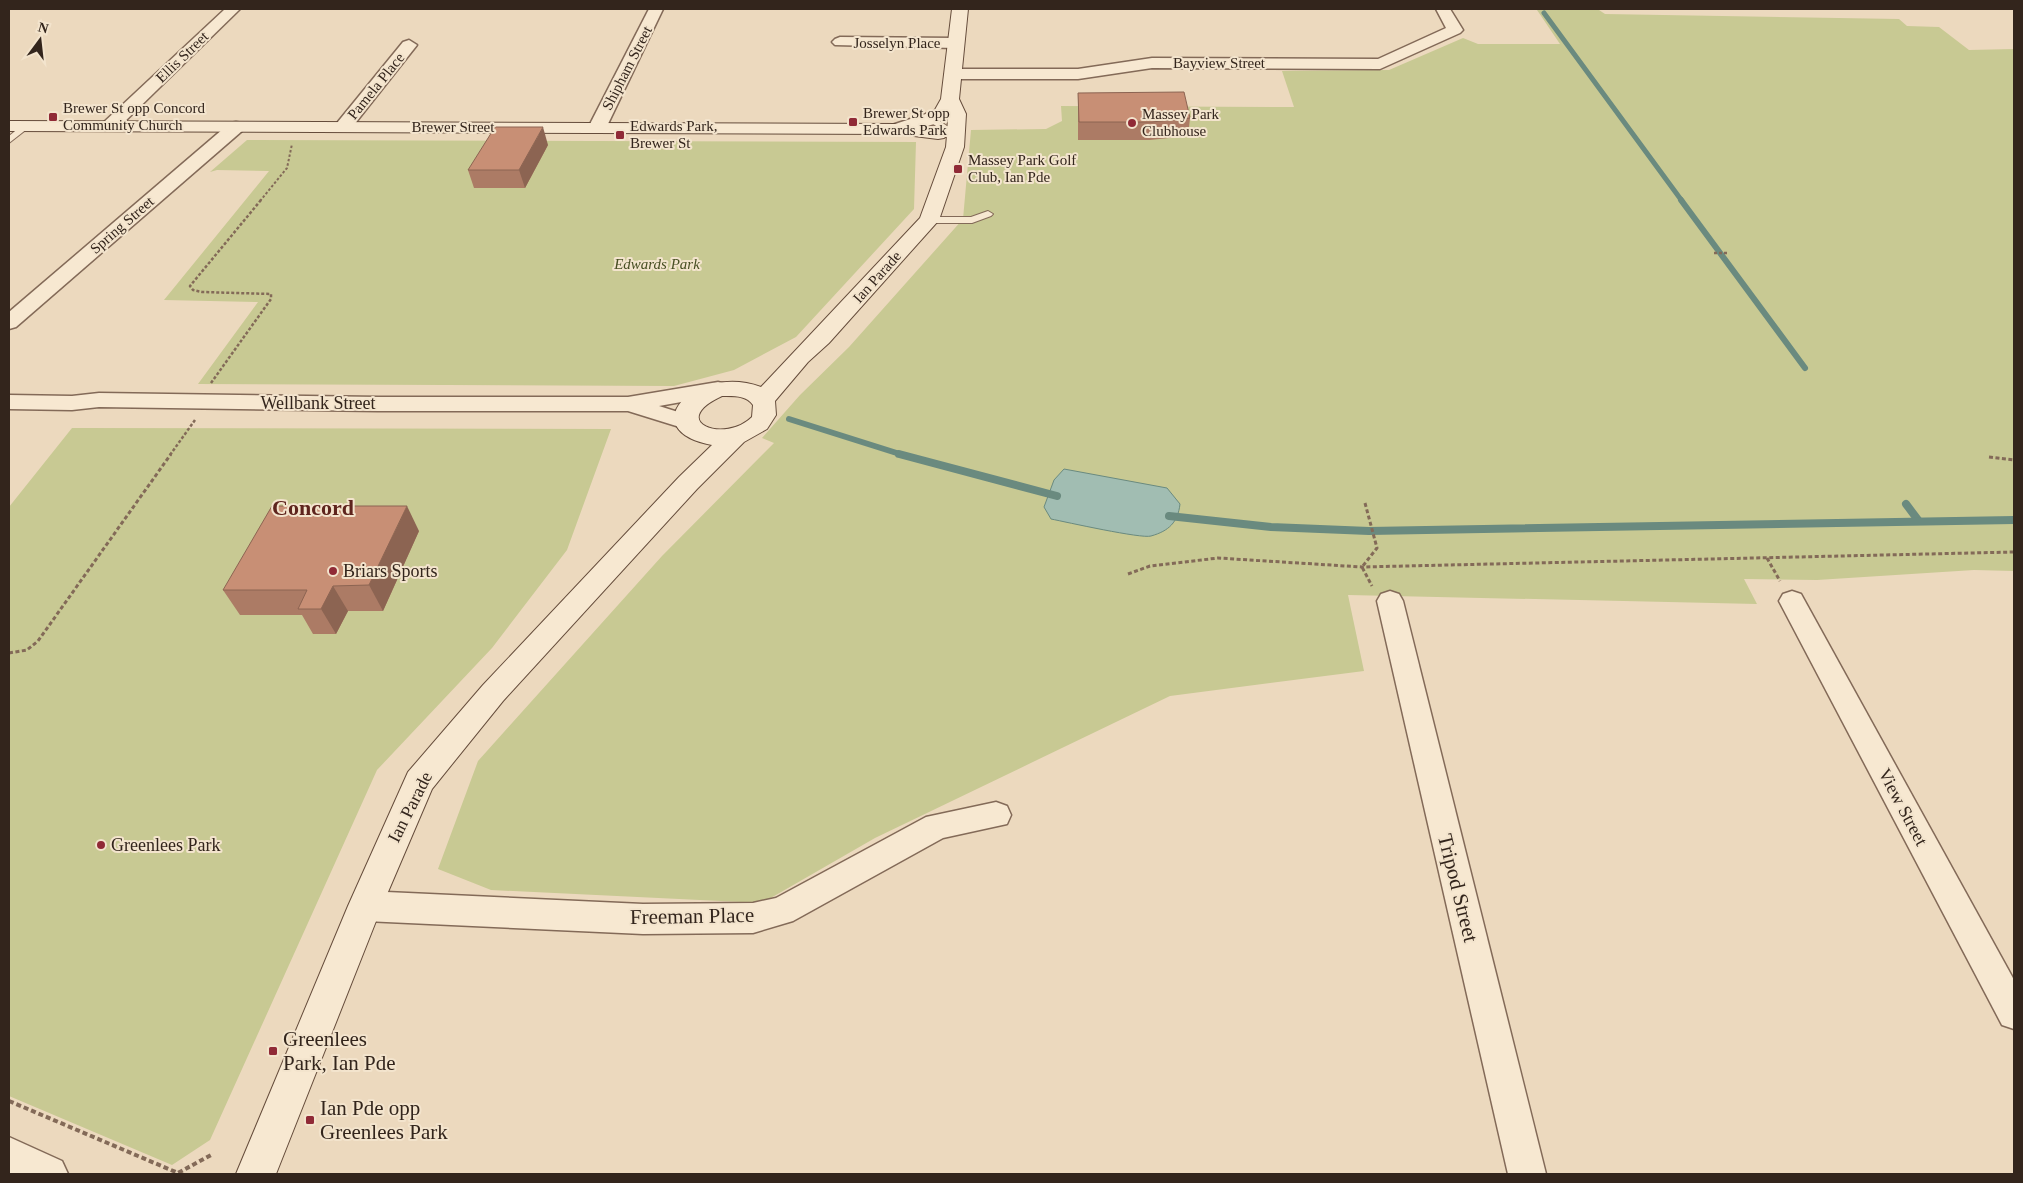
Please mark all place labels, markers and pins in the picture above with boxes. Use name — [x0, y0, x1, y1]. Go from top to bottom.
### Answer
place label: Brewer St opp Concord Community Church — [63, 100, 206, 133]
place label: Brewer St opp Edwards Park — [863, 105, 950, 138]
place label: Massey Park Clubhouse — [1142, 106, 1220, 139]
marker: Brewer St opp Concord Community Church — [47, 111, 59, 123]
marker: Brewer St opp Edwards Park — [847, 116, 859, 128]
marker: Massey Park Clubhouse — [1126, 117, 1138, 129]
place label: Edwards Park, Brewer St — [630, 118, 717, 151]
marker: Edwards Park, Brewer St — [614, 129, 626, 141]
place label: Massey Park Golf Club, Ian Pde — [968, 152, 1076, 185]
marker: Massey Park Golf Club, Ian Pde — [952, 163, 964, 175]
place label: Briars Sports — [343, 561, 438, 581]
marker: Briars Sports — [327, 565, 339, 577]
place label: Greenlees Park — [111, 835, 220, 855]
marker: Greenlees Park — [95, 839, 107, 851]
place label: Greenlees Park, Ian Pde — [283, 1027, 396, 1075]
marker: Greenlees Park, Ian Pde — [267, 1045, 279, 1057]
place label: Ian Pde opp Greenlees Park — [320, 1096, 448, 1144]
marker: Ian Pde opp Greenlees Park — [304, 1114, 316, 1126]

